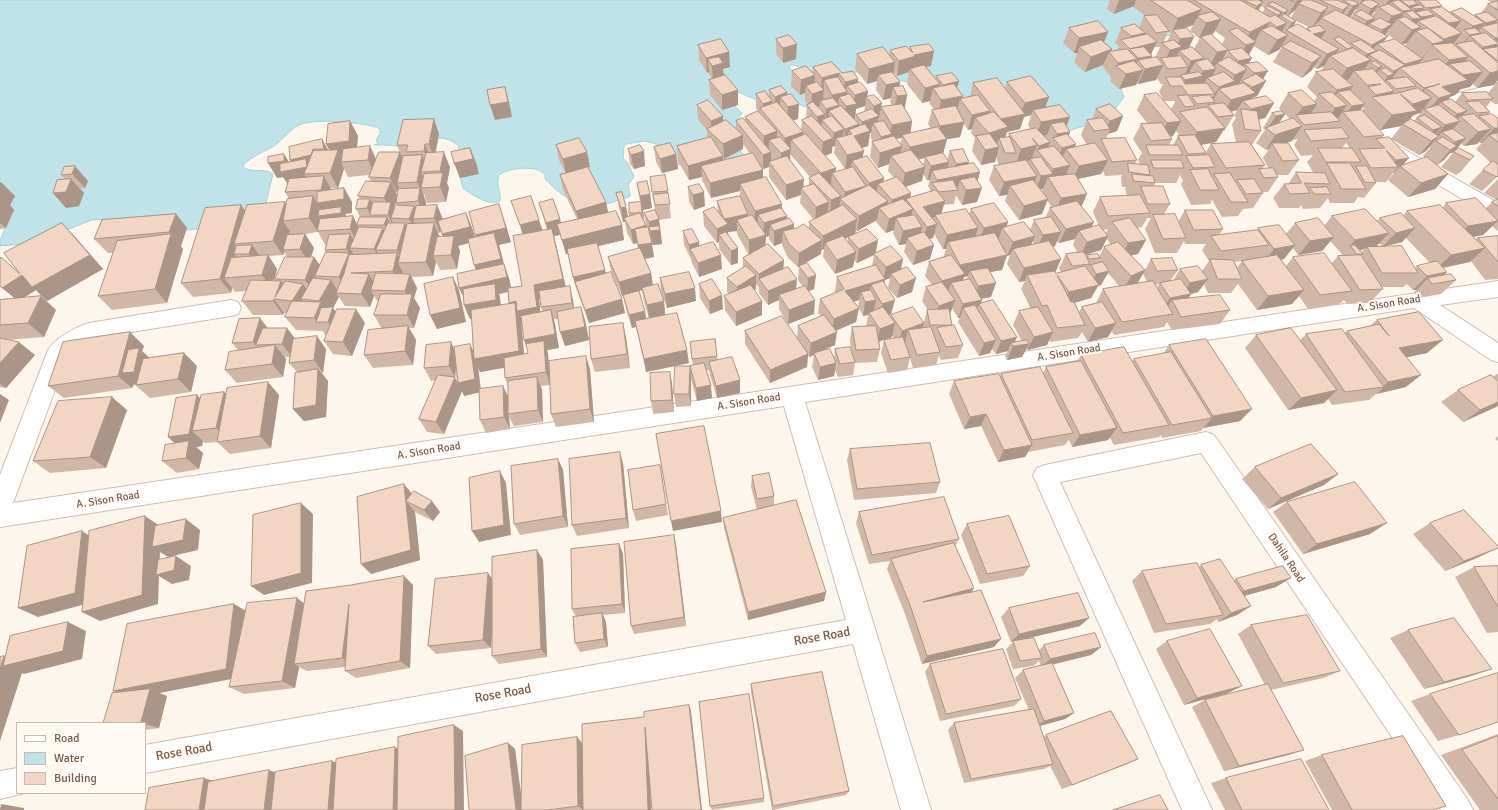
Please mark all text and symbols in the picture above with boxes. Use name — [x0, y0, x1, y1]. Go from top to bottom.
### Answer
street label: A. Sison Road — [1356, 292, 1422, 316]
street label: A. Sison Road — [1036, 341, 1102, 365]
street label: A. Sison Road — [716, 390, 782, 414]
street label: A. Sison Road — [396, 439, 462, 463]
street label: A. Sison Road — [75, 488, 141, 512]
street label: Dahila Road — [1265, 531, 1307, 585]
street label: Rose Road — [792, 624, 852, 650]
street label: Rose Road — [473, 681, 533, 707]
legend — [16, 722, 146, 794]
text: Road — [54, 731, 80, 746]
street label: Rose Road — [154, 739, 214, 765]
text: Water — [54, 751, 84, 766]
text: Building — [54, 771, 97, 786]

